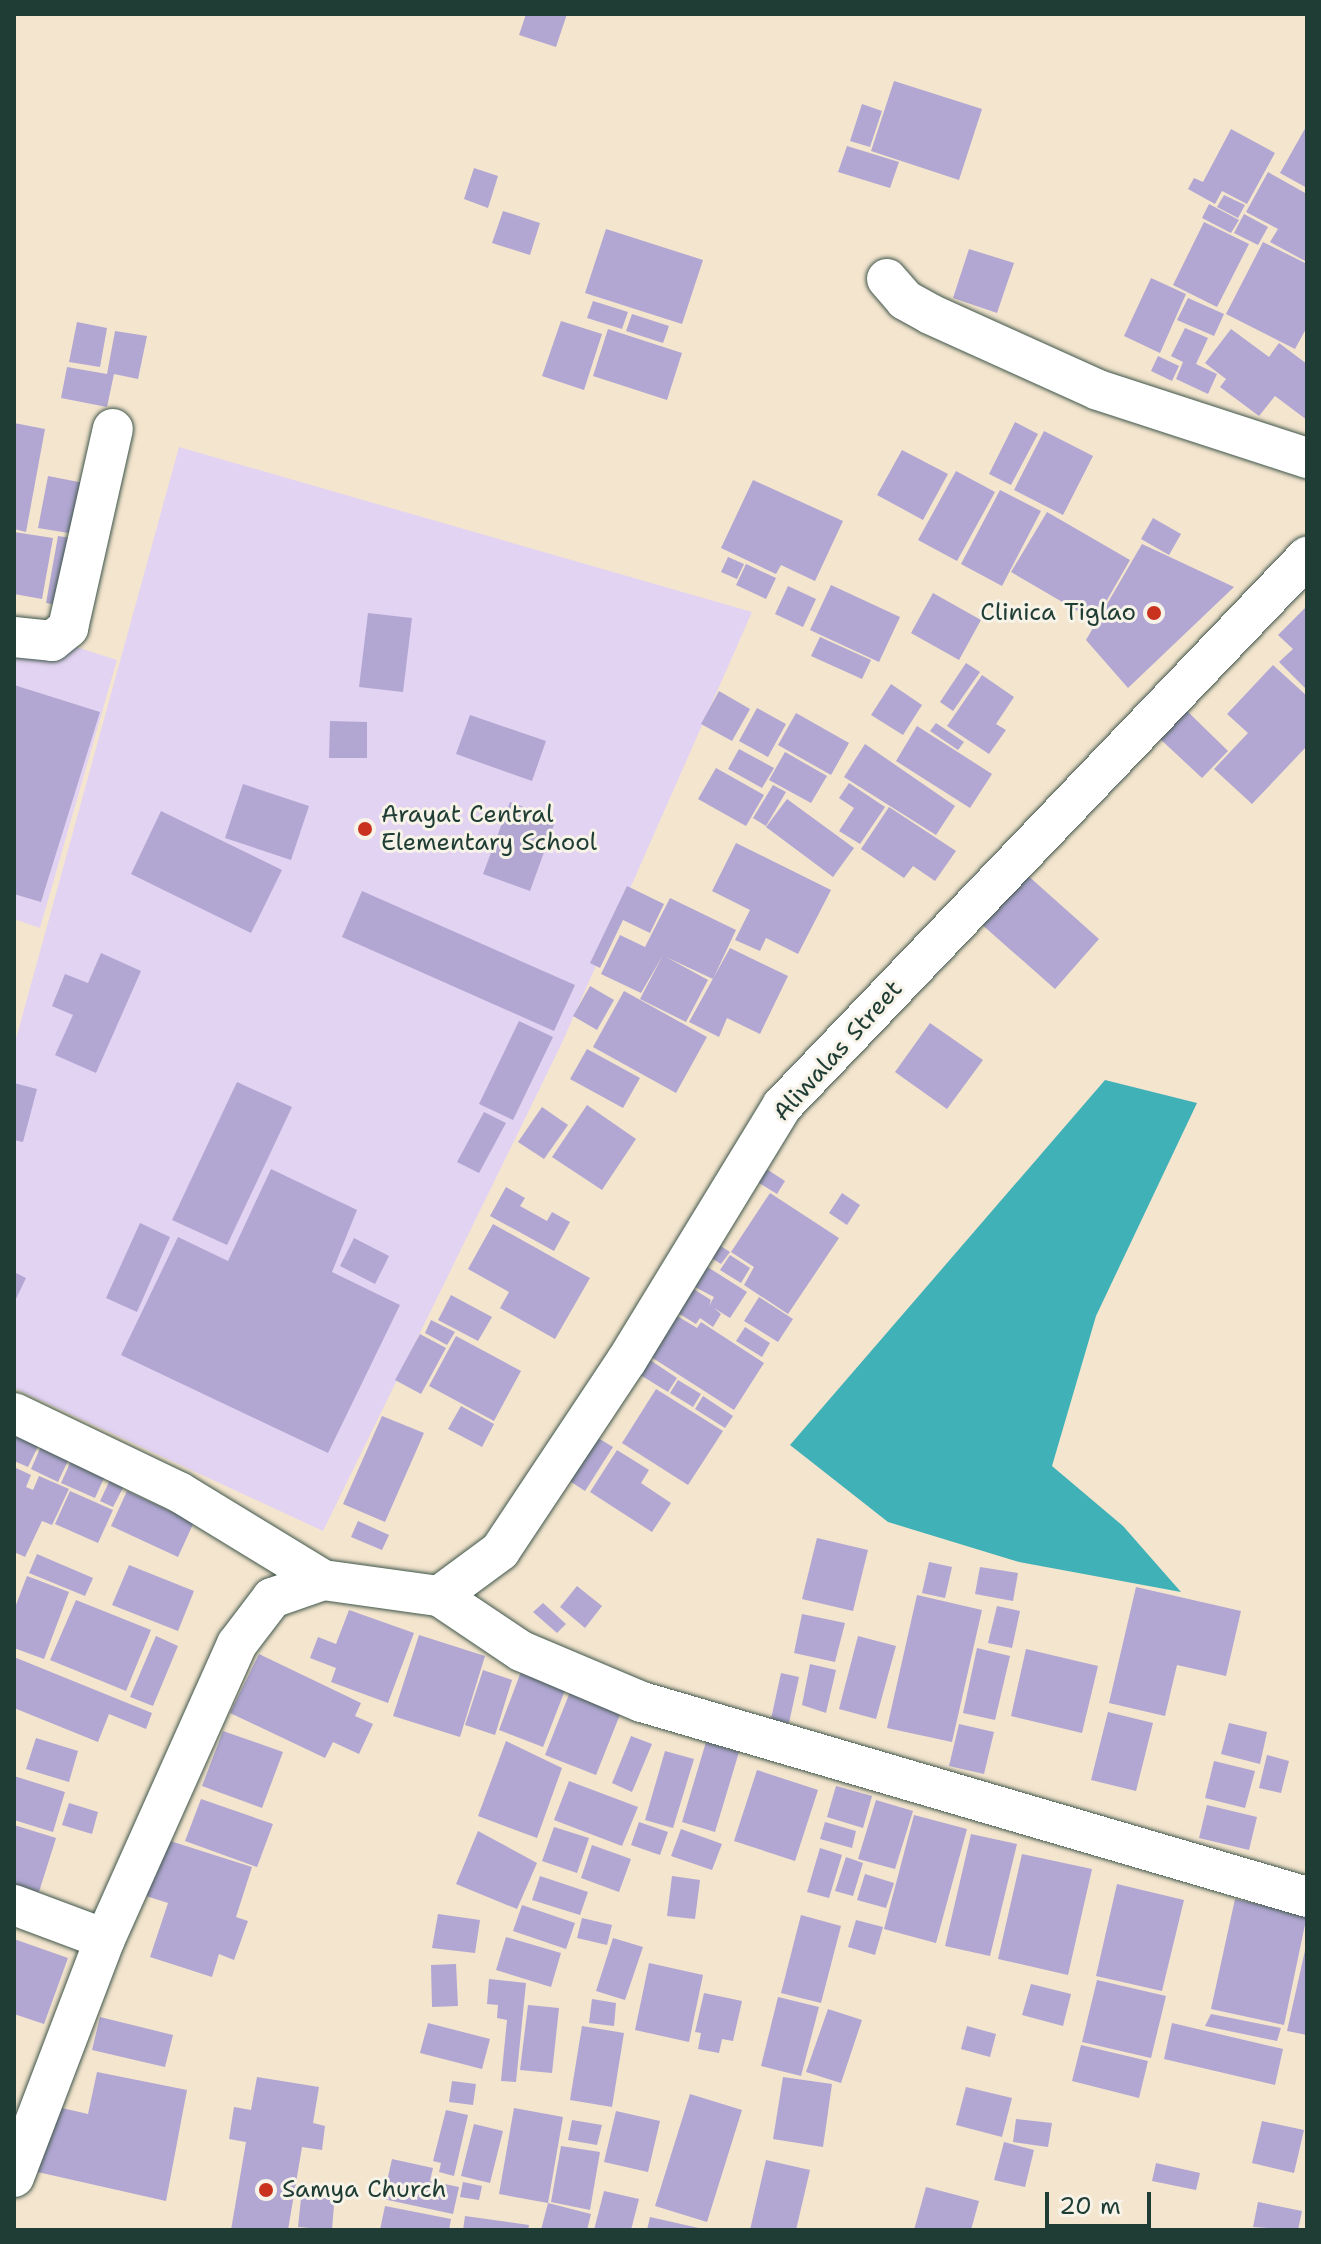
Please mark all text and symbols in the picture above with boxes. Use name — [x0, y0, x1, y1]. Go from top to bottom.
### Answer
place label: Clinica Tiglao — [980, 599, 1136, 627]
marker: Clinica Tiglao — [1143, 602, 1165, 624]
place label: Arayat Central Elementary School — [381, 801, 597, 857]
marker: Arayat Central Elementary School — [356, 820, 374, 838]
street label: Aliwalas Street — [767, 975, 909, 1127]
place label: Samya Church — [282, 2176, 447, 2204]
scale bar — [1049, 2176, 1155, 2226]
marker: Samya Church — [257, 2181, 275, 2199]
text: 20 m — [1059, 2190, 1121, 2222]

